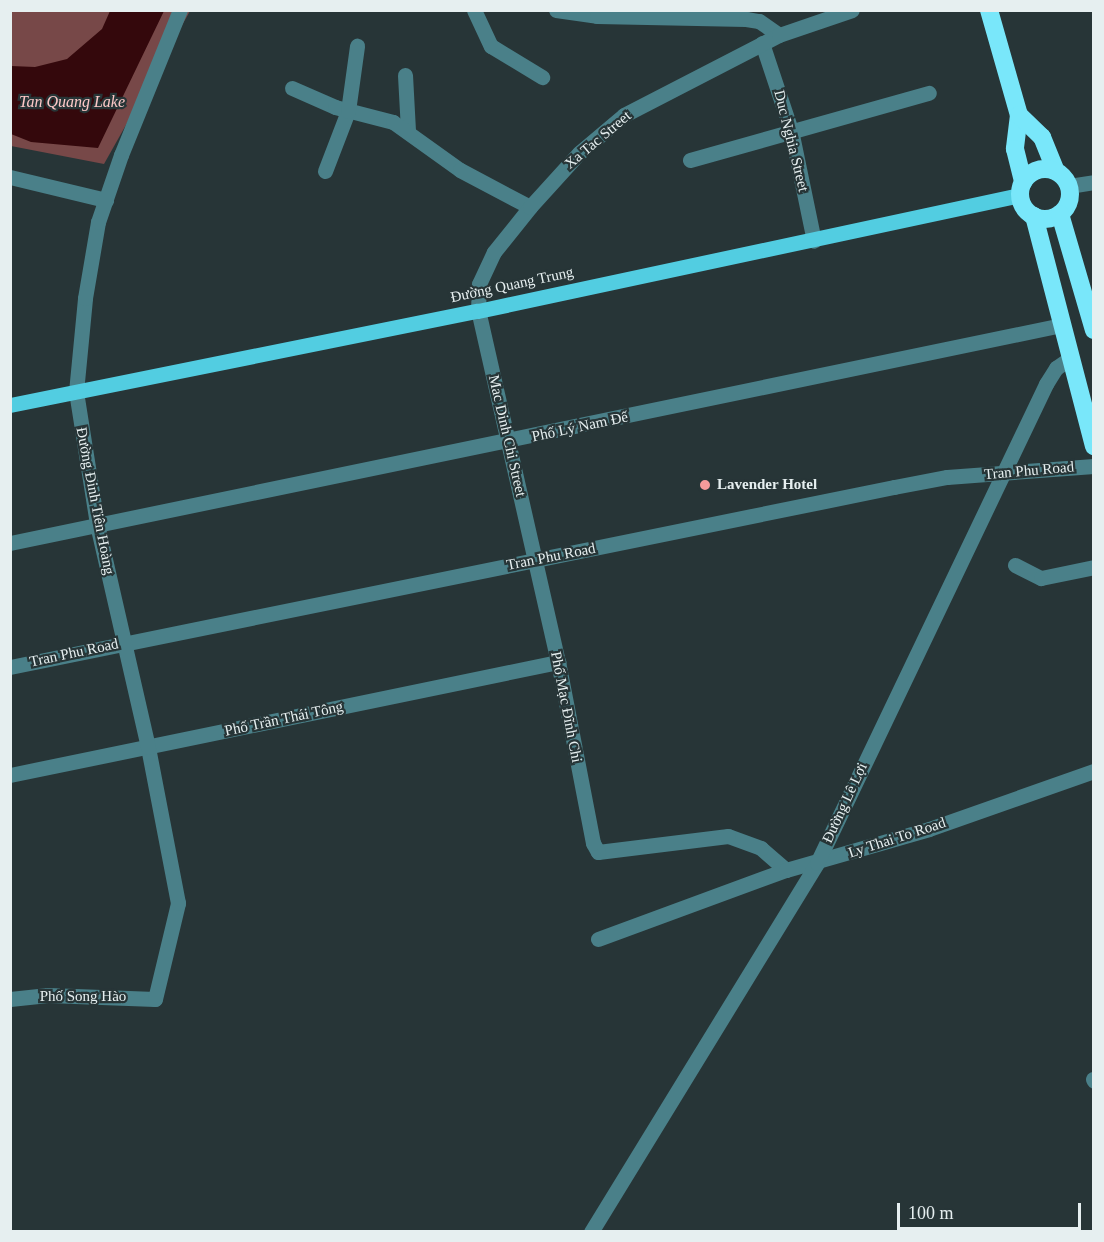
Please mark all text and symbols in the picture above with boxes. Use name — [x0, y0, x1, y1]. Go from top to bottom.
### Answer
street label: Duc Nghia Street — [770, 88, 812, 194]
water label: Tan Quang Lake — [19, 92, 125, 112]
street label: Xa Tac Street — [561, 107, 635, 173]
street label: Đường Quang Trung — [449, 263, 575, 307]
street label: Mac Dinh Chi Street — [484, 373, 530, 499]
street label: Phố Lý Nam Đế — [530, 408, 630, 446]
street label: Đường Đinh Tiên Hoàng — [72, 426, 118, 576]
street label: Tran Phu Road — [983, 458, 1075, 484]
place label: Lavender Hotel — [717, 476, 817, 494]
marker: Lavender Hotel — [698, 478, 712, 492]
street label: Tran Phu Road — [505, 540, 597, 574]
street label: Tran Phu Road — [28, 635, 120, 671]
street label: Phố Mạc Đĩnh Chi — [546, 650, 586, 764]
street label: Phố Trần Thái Tông — [223, 698, 345, 740]
street label: Đường Lê Lợi — [819, 760, 871, 846]
street label: Ly Thai To Road — [846, 814, 948, 862]
street label: Phố Song Hào — [40, 988, 126, 1006]
scale bar — [900, 1191, 1084, 1229]
text: 100 m — [908, 1203, 954, 1223]

